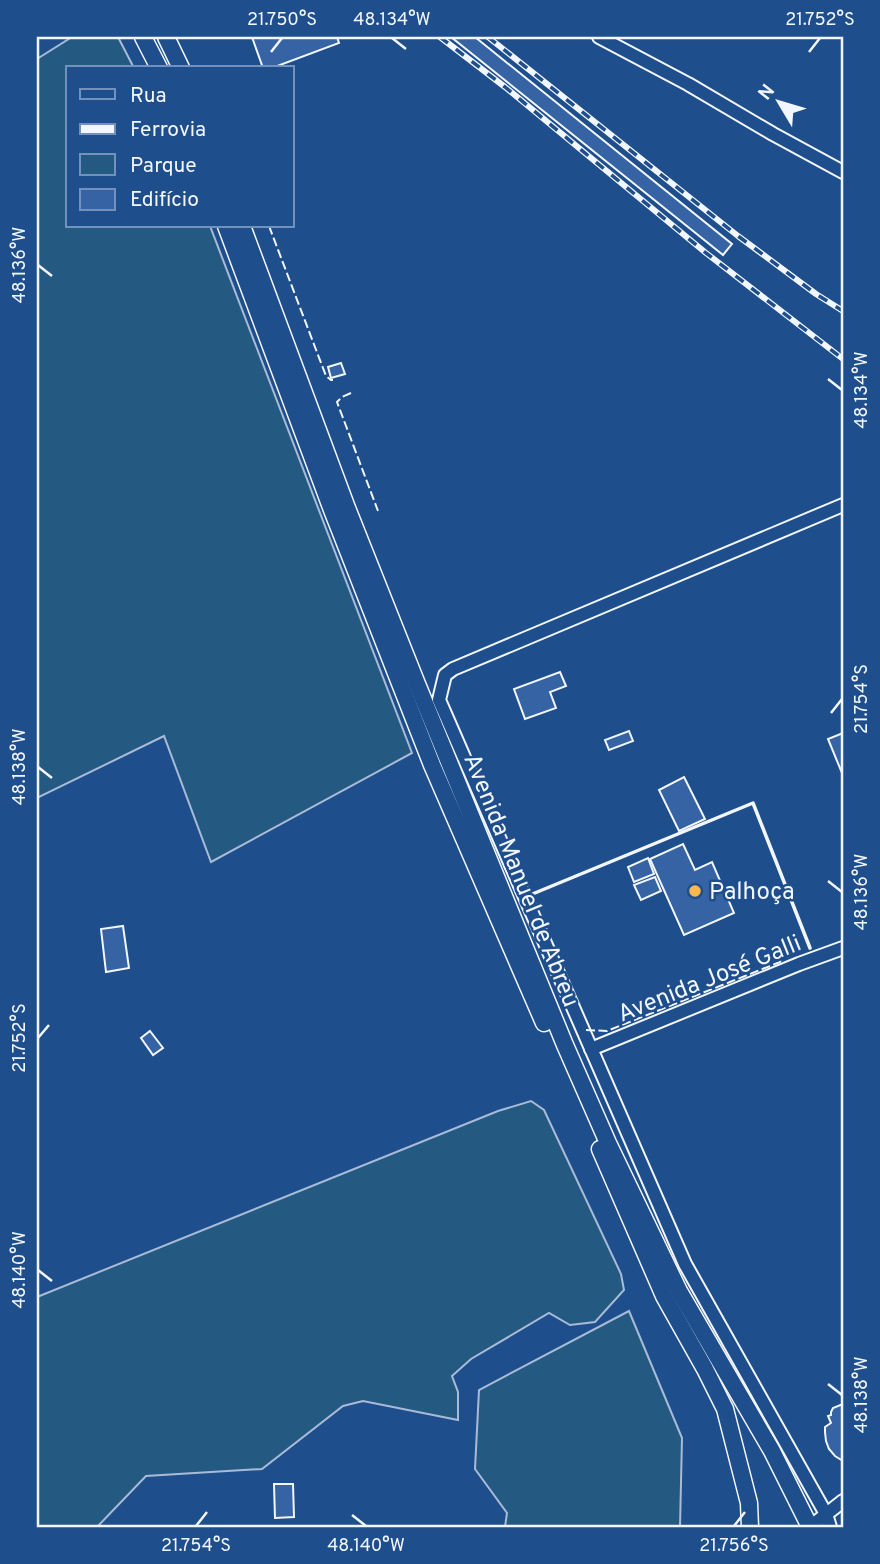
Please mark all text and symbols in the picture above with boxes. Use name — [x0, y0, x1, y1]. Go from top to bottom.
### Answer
text: 21.750°S — [247, 9, 317, 32]
text: 48.134°W — [353, 9, 431, 32]
text: 21.752°S — [785, 9, 855, 32]
legend — [66, 66, 294, 228]
north arrow — [744, 66, 814, 136]
text: N — [754, 80, 781, 106]
text: Rua — [130, 83, 167, 110]
text: Ferrovia — [130, 117, 206, 144]
text: Parque — [130, 153, 197, 180]
text: Edifício — [130, 187, 199, 214]
text: 48.136°W — [9, 227, 32, 303]
text: 48.134°W — [851, 351, 874, 429]
text: 21.754°S — [851, 664, 874, 734]
text: 48.138°W — [9, 728, 32, 806]
street label: Avenida Manuel de Abreu — [455, 750, 585, 1012]
text: 48.136°W — [851, 854, 874, 930]
place label: Palhoça — [709, 878, 795, 908]
marker: Palhoça — [687, 883, 703, 899]
street label: Avenida José Galli — [614, 929, 806, 1030]
text: 21.752°S — [9, 1003, 32, 1073]
text: 48.140°W — [9, 1231, 32, 1309]
text: 48.138°W — [851, 1356, 874, 1434]
text: 21.754°S — [161, 1535, 231, 1558]
text: 48.140°W — [327, 1535, 405, 1558]
text: 21.756°S — [699, 1535, 769, 1558]

